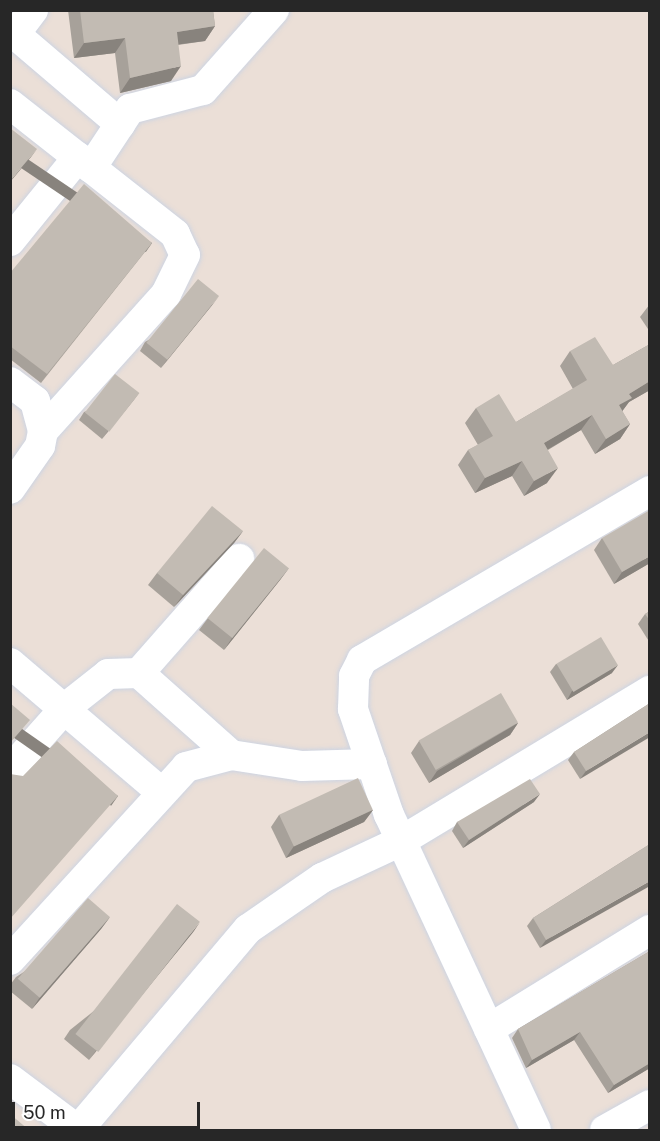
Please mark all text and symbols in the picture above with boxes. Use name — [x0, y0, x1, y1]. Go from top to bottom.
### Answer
scale bar — [15, 1090, 202, 1128]
text: 50 m — [23, 1102, 66, 1123]

